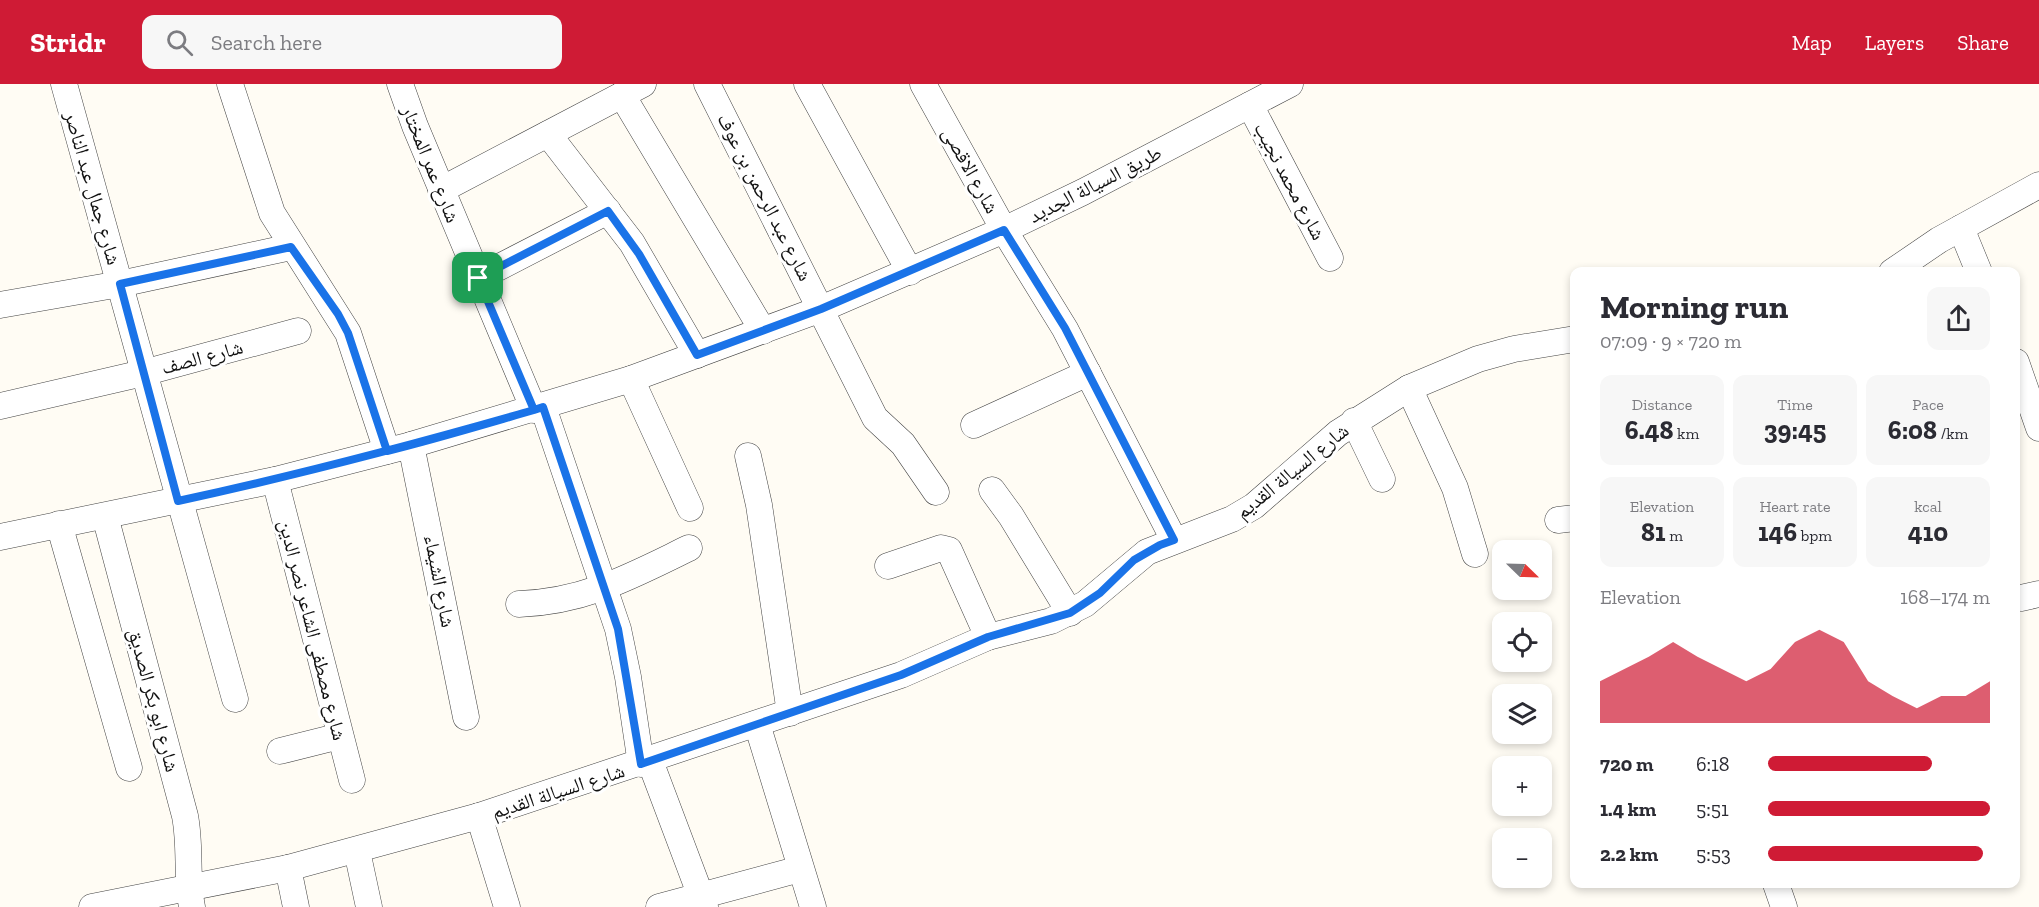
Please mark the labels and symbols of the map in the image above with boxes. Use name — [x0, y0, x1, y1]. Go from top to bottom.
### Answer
street label: شارع عمر المختار — [395, 101, 465, 226]
street label: شارع جمال عبد الناصر — [58, 107, 126, 268]
street label: شارع عبد الرحمن بن عوف — [711, 109, 818, 285]
street label: شارع محمد نجيب — [1248, 118, 1331, 244]
street label: شارع الاقصى — [937, 122, 1005, 218]
street label: طريق السيالة الجديد — [1025, 140, 1165, 228]
pin — [452, 252, 503, 303]
street label: شارع الصف — [159, 335, 246, 380]
street label: شارع السيالة القديم — [1231, 418, 1355, 525]
street label: شارع مصطفى الشاعر نصر الدين — [273, 517, 352, 743]
street label: شارع الشيماء — [418, 533, 461, 630]
north arrow — [1492, 540, 1552, 600]
street label: شارع ابو بكر الصديق — [122, 626, 185, 775]
street label: شارع السيالة القديم — [488, 758, 628, 826]

